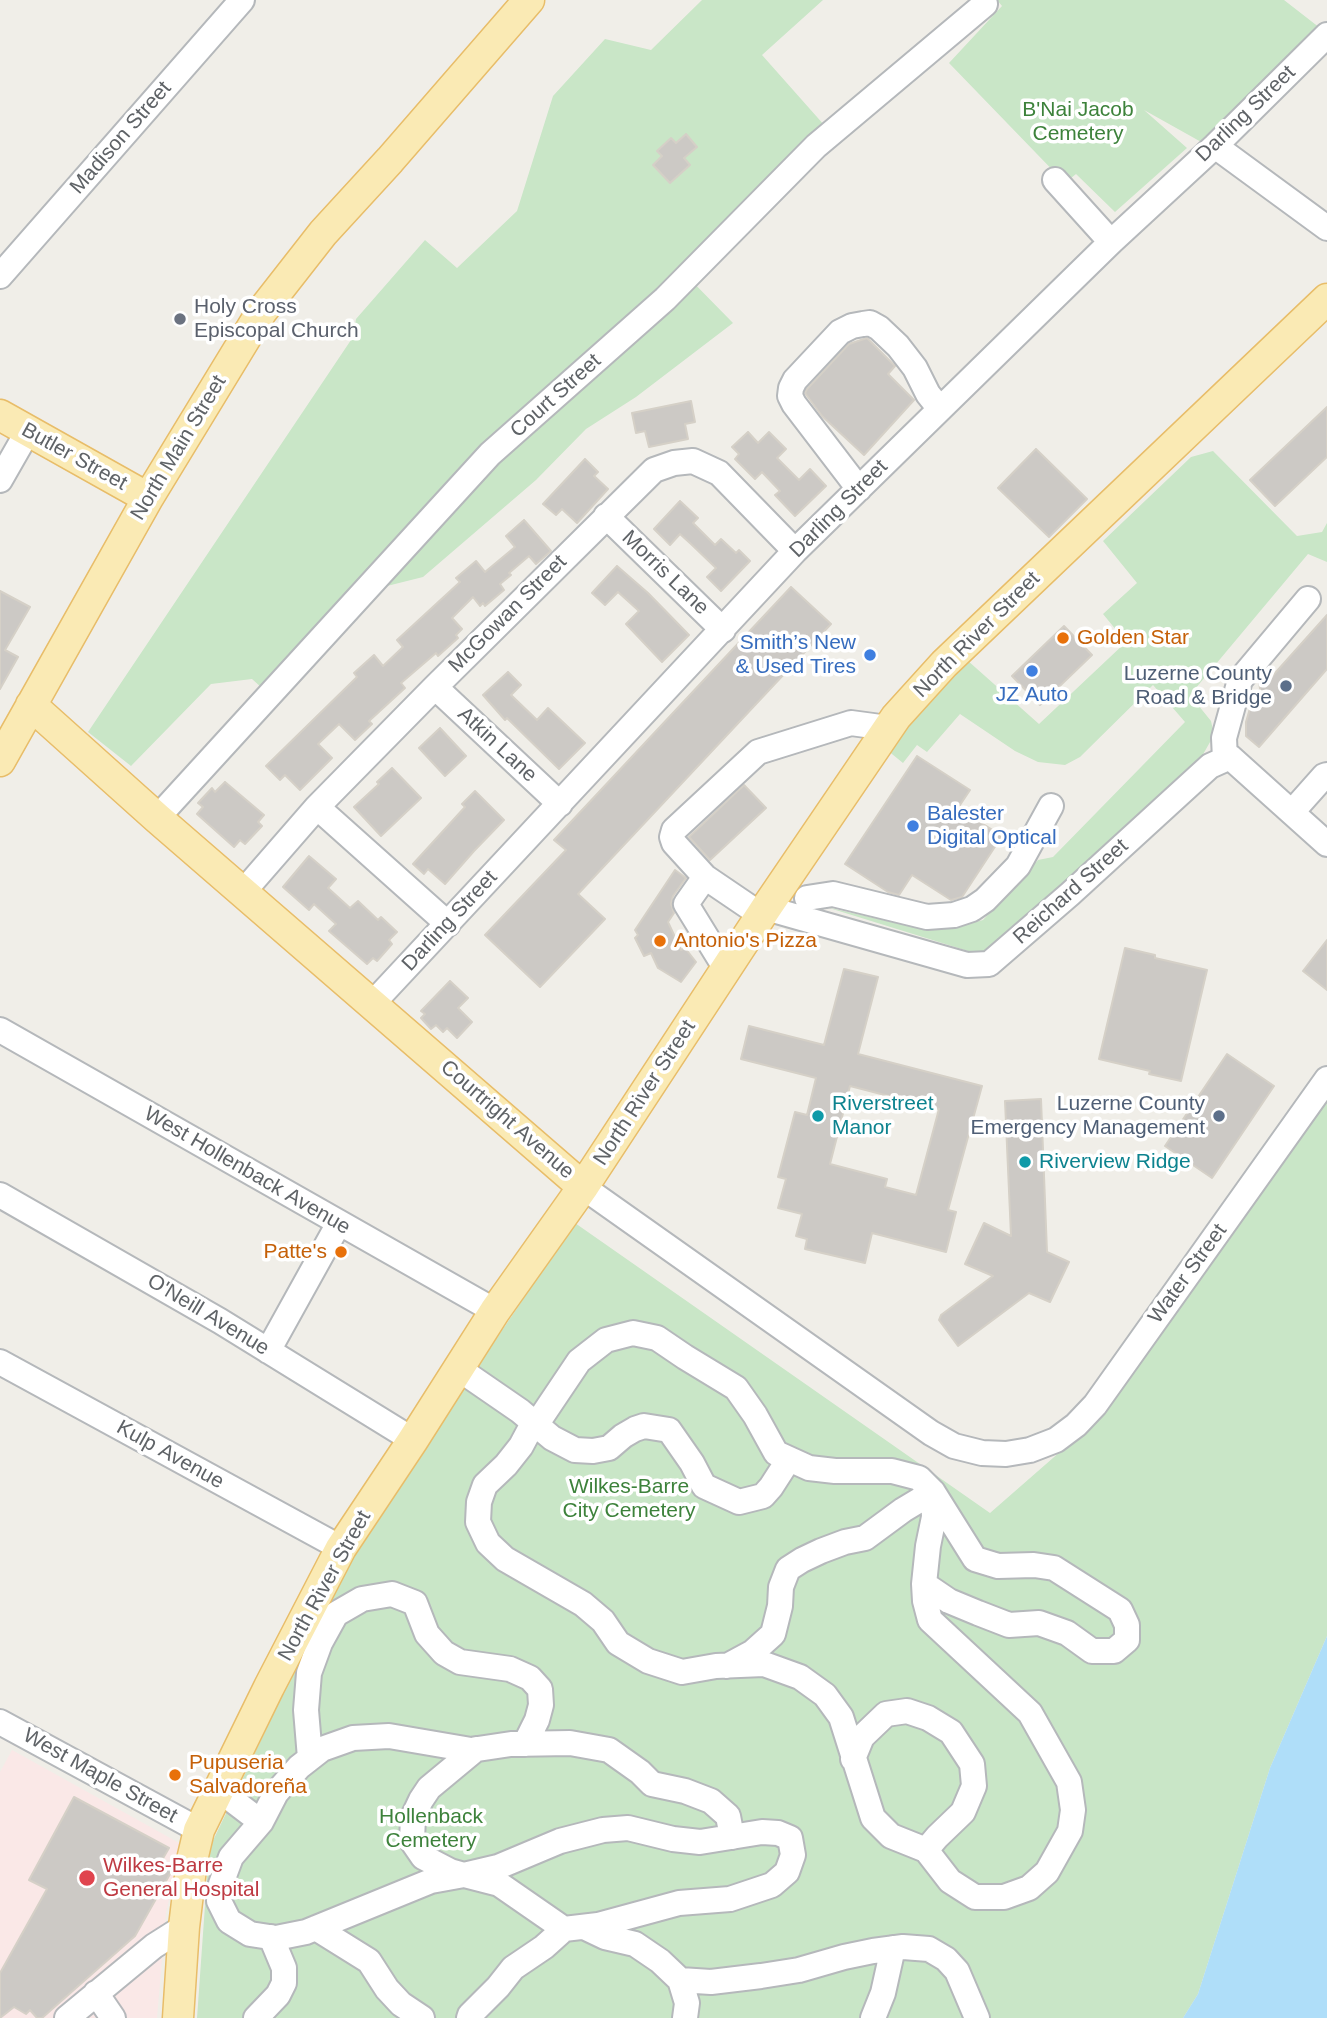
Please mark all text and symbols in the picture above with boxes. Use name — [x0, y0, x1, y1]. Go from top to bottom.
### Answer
street label: Darling Street — [1191, 60, 1301, 168]
street label: Madison Street — [65, 76, 177, 200]
park label: B'Nai Jacob Cemetery — [1022, 97, 1134, 147]
place label: Holy Cross Episcopal Church — [194, 294, 359, 344]
marker: Holy Cross Episcopal Church — [172, 311, 188, 327]
street label: Court Street — [506, 349, 606, 443]
street label: North Main Street — [126, 371, 232, 525]
street label: Butler Street — [17, 418, 131, 496]
street label: Darling Street — [785, 455, 893, 563]
street label: Morris Lane — [616, 525, 714, 621]
street label: McGowan Street — [444, 550, 572, 678]
street label: North River Street — [909, 567, 1045, 703]
place label: Golden Star — [1077, 625, 1189, 651]
place label: Smith’s New & Used Tires — [735, 630, 856, 680]
marker: Golden Star — [1055, 630, 1071, 646]
marker: Smith’s New & Used Tires — [862, 647, 878, 663]
place label: Luzerne County Road & Bridge — [1124, 661, 1272, 711]
marker: JZ Auto — [1024, 663, 1040, 679]
marker: Luzerne County Road & Bridge — [1278, 678, 1294, 694]
place label: JZ Auto — [996, 682, 1068, 708]
street label: Atkin Lane — [452, 702, 542, 788]
place label: Balester Digital Optical — [927, 801, 1057, 851]
marker: Balester Digital Optical — [905, 818, 921, 834]
street label: Reichard Street — [1008, 834, 1134, 950]
street label: Darling Street — [397, 865, 503, 977]
place label: Antonio's Pizza — [674, 928, 817, 954]
marker: Antonio's Pizza — [652, 933, 668, 949]
street label: North River Street — [589, 1016, 701, 1170]
street label: Courtright Avenue — [435, 1055, 579, 1185]
place label: Riverstreet Manor — [832, 1091, 934, 1141]
place label: Luzerne County Emergency Management — [970, 1091, 1205, 1141]
street label: West Hollenback Avenue — [139, 1102, 355, 1240]
marker: Riverstreet Manor — [810, 1108, 826, 1124]
marker: Luzerne County Emergency Management — [1211, 1108, 1227, 1124]
place label: Riverview Ridge — [1039, 1149, 1191, 1175]
marker: Riverview Ridge — [1017, 1154, 1033, 1170]
street label: Water Street — [1143, 1219, 1233, 1329]
place label: Patte's — [263, 1239, 327, 1265]
marker: Patte's — [333, 1244, 349, 1260]
street label: O'Neill Avenue — [142, 1269, 274, 1361]
street label: Kulp Avenue — [112, 1415, 228, 1495]
park label: Wilkes-Barre City Cemetery — [562, 1474, 696, 1524]
street label: North River Street — [273, 1506, 377, 1666]
street label: West Maple Street — [19, 1723, 181, 1829]
place label: Pupuseria Salvadoreña — [189, 1750, 307, 1800]
marker: Pupuseria Salvadoreña — [167, 1767, 183, 1783]
park label: Hollenback Cemetery — [379, 1804, 483, 1854]
place label: Wilkes-Barre General Hospital — [103, 1853, 259, 1903]
marker: Wilkes-Barre General Hospital — [77, 1868, 97, 1888]

